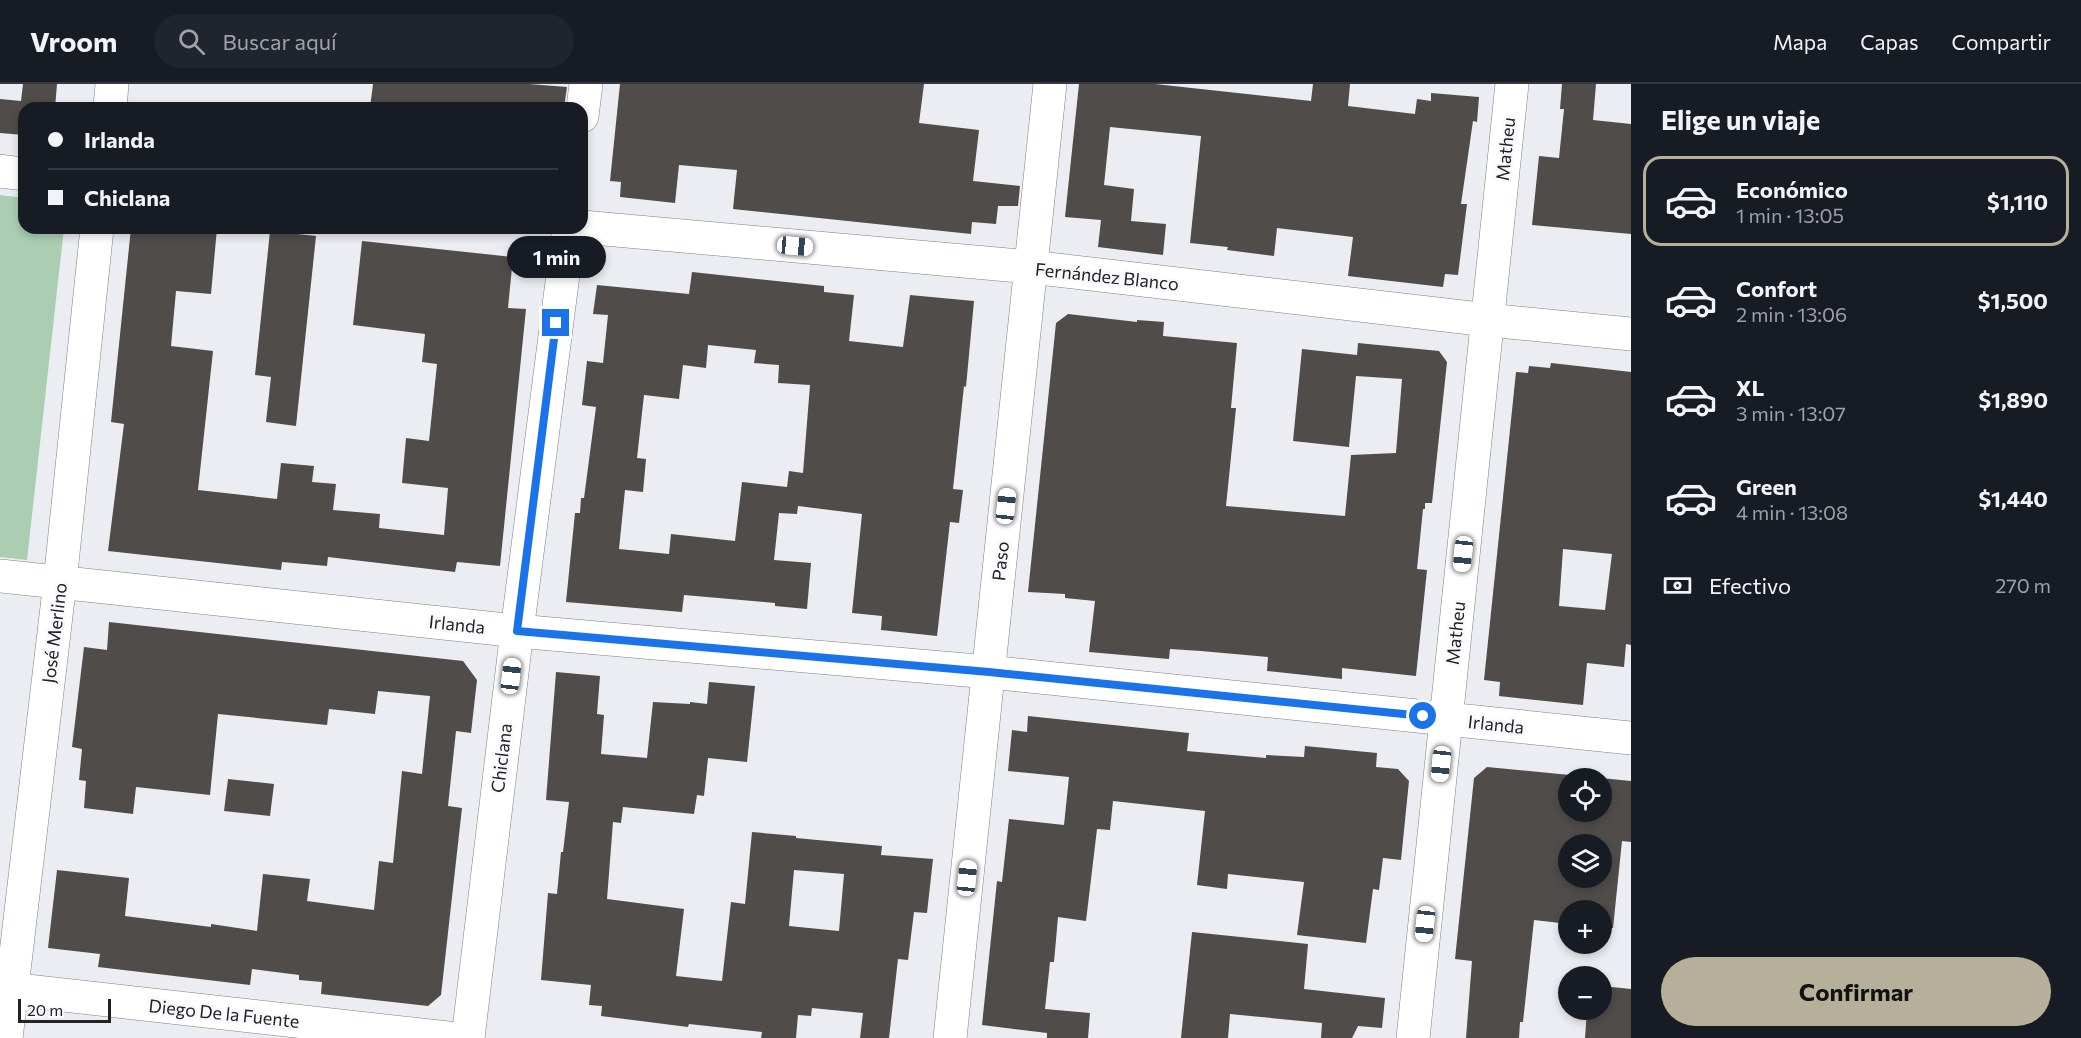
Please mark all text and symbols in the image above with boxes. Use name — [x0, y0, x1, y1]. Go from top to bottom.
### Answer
search box — [154, 14, 574, 68]
text: Vroom — [30, 24, 118, 58]
icon: search — [175, 25, 208, 58]
text: Buscar aquí — [223, 28, 337, 55]
text: Mapa — [1773, 29, 1827, 54]
text: Capas — [1860, 29, 1919, 54]
text: Compartir — [1952, 29, 2051, 54]
text: Elige un viaje — [1661, 103, 1820, 136]
street label: Matheu — [1491, 116, 1519, 182]
text: Irlanda — [84, 126, 155, 153]
icon: car — [1664, 174, 1718, 228]
text: Económico — [1736, 176, 1848, 203]
text: Chiclana — [84, 184, 170, 211]
text: $1,110 — [1987, 188, 2048, 215]
text: 1 min · 13:05 — [1736, 203, 1844, 227]
car — [776, 235, 814, 257]
callout: 1 min — [506, 236, 606, 278]
text: 1 min — [533, 245, 580, 269]
street label: Fernández Blanco — [1034, 258, 1180, 294]
icon: car — [1664, 273, 1718, 327]
text: Confort — [1736, 275, 1817, 302]
text: $1,500 — [1978, 287, 2048, 314]
text: 2 min · 13:06 — [1736, 302, 1847, 326]
route end — [542, 309, 569, 336]
icon: car — [1664, 372, 1718, 426]
text: XL — [1736, 374, 1764, 401]
text: $1,890 — [1978, 386, 2048, 413]
text: 3 min · 13:07 — [1736, 401, 1846, 425]
icon: car — [1664, 471, 1718, 525]
text: Green — [1736, 473, 1797, 500]
text: $1,440 — [1978, 485, 2048, 512]
car — [995, 487, 1017, 525]
text: 4 min · 13:08 — [1736, 500, 1848, 524]
car — [1452, 535, 1474, 573]
street label: Paso — [987, 540, 1013, 582]
icon: cash — [1661, 569, 1694, 602]
text: Efectivo — [1709, 572, 1791, 599]
text: 270 m — [1995, 573, 2051, 597]
street label: José Merlino — [37, 581, 71, 685]
street label: Matheu — [1441, 600, 1469, 666]
street label: Irlanda — [428, 610, 486, 638]
car — [500, 657, 522, 695]
route start — [1409, 702, 1436, 729]
street label: Irlanda — [1467, 710, 1525, 738]
street label: Chiclana — [486, 722, 516, 794]
car — [1430, 745, 1452, 783]
map controls — [1558, 768, 1612, 1020]
button: locate — [1558, 768, 1612, 822]
button: layers — [1558, 834, 1612, 888]
car — [956, 859, 978, 897]
button: + — [1558, 900, 1612, 954]
car — [1414, 905, 1436, 943]
button: Confirmar — [1661, 957, 2051, 1026]
button: − — [1558, 966, 1612, 1020]
street label: Diego De la Fuente — [148, 994, 300, 1032]
scale bar — [18, 996, 111, 1024]
text: 20 m — [27, 1000, 63, 1019]

